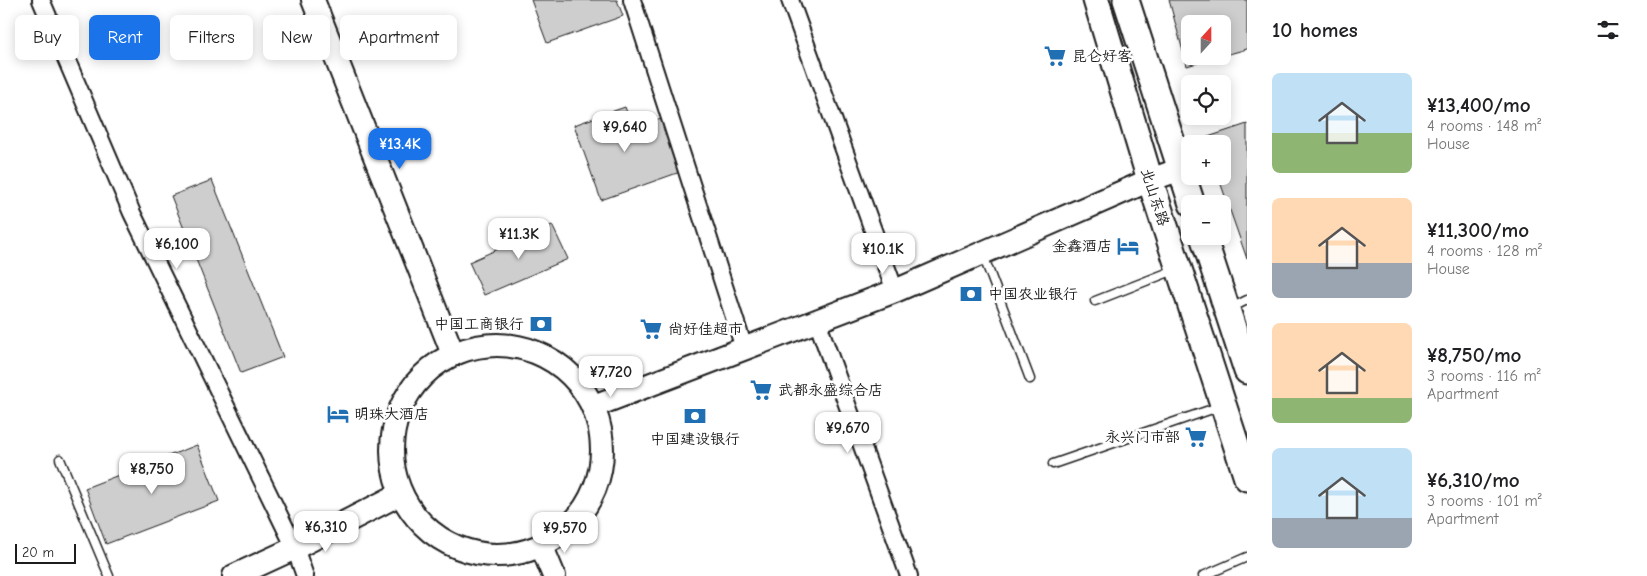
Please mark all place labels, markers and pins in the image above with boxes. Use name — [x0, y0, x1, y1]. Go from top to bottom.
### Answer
supermarket icon: 昆仑好客 — [1042, 43, 1068, 69]
place label: 昆仑好客 — [1072, 47, 1132, 65]
pin: ¥9,640 — [584, 110, 666, 153]
pin: ¥13.4K — [359, 128, 441, 170]
pin: ¥11.3K — [478, 218, 560, 260]
pin: ¥6,100 — [136, 228, 218, 270]
pin: ¥10.1K — [842, 232, 924, 275]
hotel icon: 金鑫酒店 — [1115, 233, 1141, 259]
place label: 金鑫酒店 — [1052, 237, 1112, 255]
bank icon: 中国农业银行 — [958, 281, 984, 307]
place label: 中国农业银行 — [988, 285, 1078, 303]
bank icon: 中国工商银行 — [528, 311, 554, 337]
place label: 中国工商银行 — [434, 315, 524, 333]
supermarket icon: 尚好佳超市 — [638, 316, 664, 342]
place label: 尚好佳超市 — [668, 320, 743, 338]
pin: ¥7,720 — [570, 356, 652, 398]
supermarket icon: 武都永盛综合店 — [748, 377, 774, 403]
place label: 武都永盛综合店 — [778, 381, 883, 399]
hotel icon: 明珠大酒店 — [325, 401, 351, 427]
bank icon: 中国建设银行 — [682, 403, 708, 429]
place label: 明珠大酒店 — [354, 405, 429, 423]
pin: ¥9,670 — [807, 412, 889, 454]
supermarket icon: 永兴门市部 — [1183, 424, 1209, 450]
place label: 永兴门市部 — [1105, 428, 1180, 446]
place label: 中国建设银行 — [650, 430, 740, 448]
pin: ¥8,750 — [111, 452, 193, 495]
pin: ¥6,310 — [285, 510, 367, 553]
pin: ¥9,570 — [524, 512, 606, 554]

